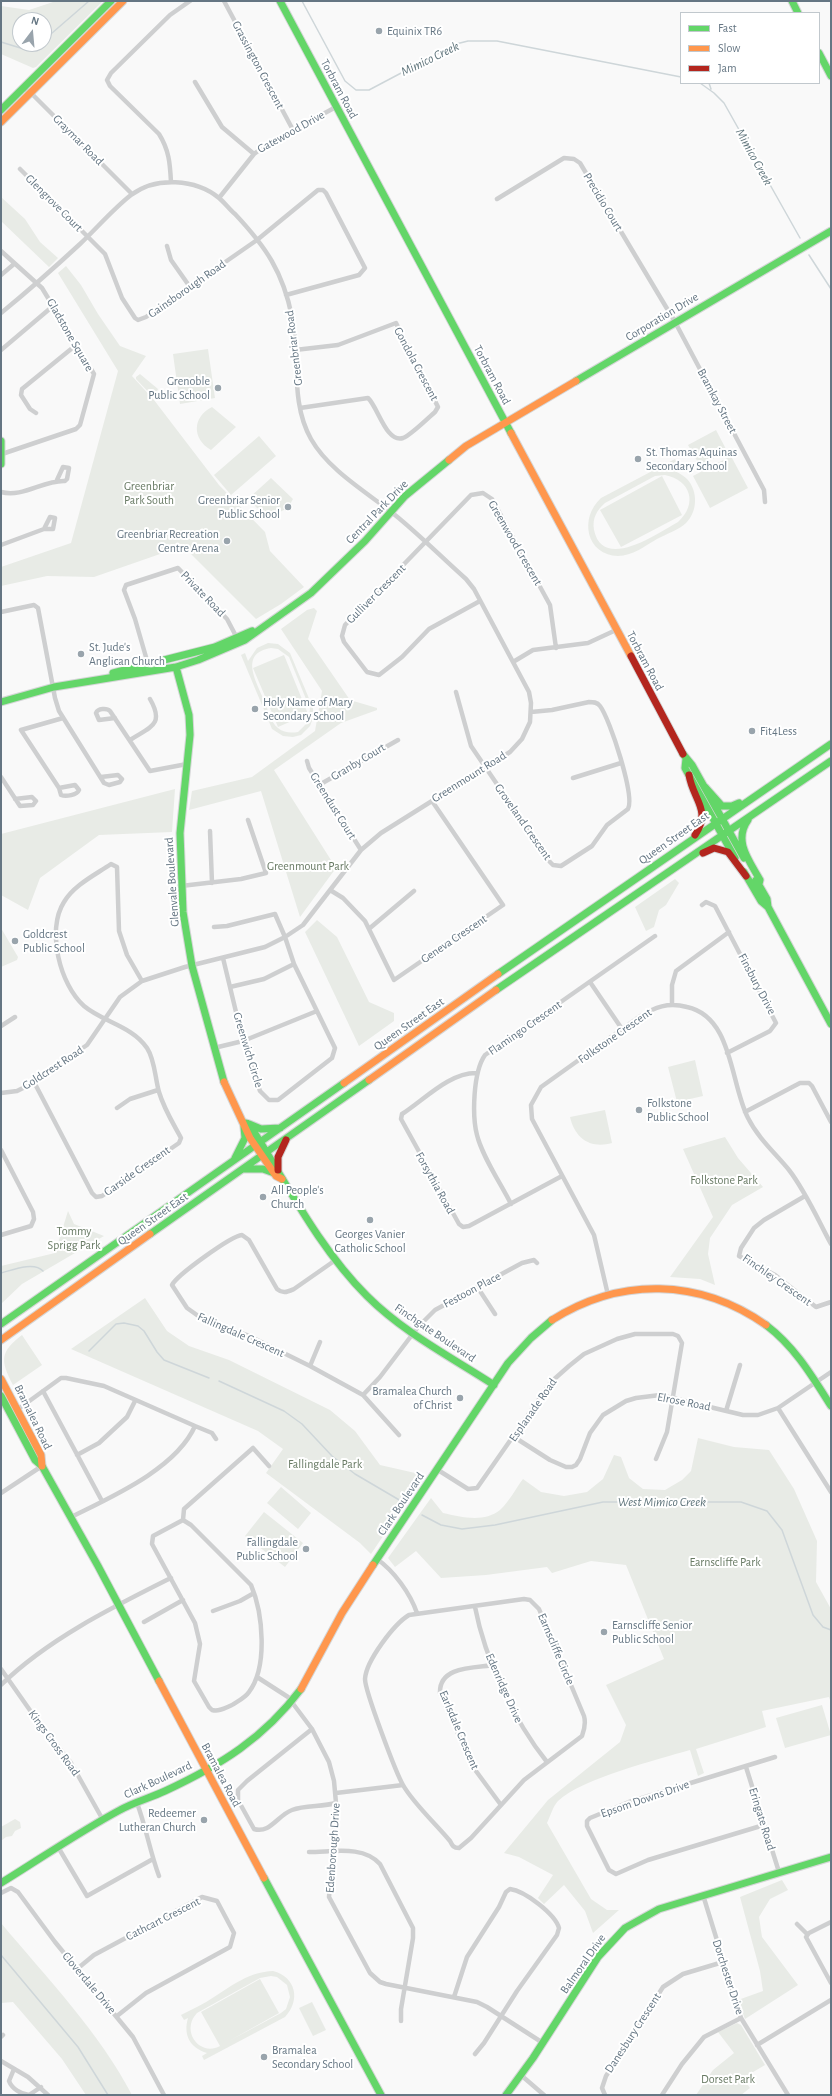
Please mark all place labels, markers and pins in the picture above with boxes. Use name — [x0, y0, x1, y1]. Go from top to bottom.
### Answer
place label: Equinix TR6 — [387, 24, 442, 38]
marker: Equinix TR6 — [374, 26, 384, 36]
place label: Grenoble Public School — [148, 374, 210, 402]
marker: Grenoble Public School — [213, 383, 223, 393]
place label: St. Thomas Aquinas Secondary School — [646, 445, 737, 473]
marker: St. Thomas Aquinas Secondary School — [633, 454, 643, 464]
place label: Greenbriar Senior Public School — [198, 493, 280, 521]
marker: Greenbriar Senior Public School — [283, 502, 293, 512]
place label: Greenbriar Recreation Centre Arena — [117, 527, 219, 555]
marker: Greenbriar Recreation Centre Arena — [222, 536, 232, 546]
place label: St. Jude's Anglican Church — [89, 640, 165, 668]
marker: St. Jude's Anglican Church — [76, 649, 86, 659]
place label: Holy Name of Mary Secondary School — [263, 695, 353, 723]
marker: Holy Name of Mary Secondary School — [250, 704, 260, 714]
place label: Fit4Less — [760, 724, 797, 738]
marker: Fit4Less — [747, 726, 757, 736]
place label: Goldcrest Public School — [23, 927, 85, 955]
marker: Goldcrest Public School — [10, 936, 20, 946]
place label: Folkstone Public School — [647, 1096, 709, 1124]
marker: Folkstone Public School — [634, 1105, 644, 1115]
place label: All People's Church — [271, 1183, 324, 1211]
marker: All People's Church — [258, 1192, 268, 1202]
marker: Georges Vanier Catholic School — [365, 1215, 375, 1225]
place label: Georges Vanier Catholic School — [334, 1227, 406, 1255]
place label: Bramalea Church of Christ — [372, 1384, 452, 1412]
marker: Bramalea Church of Christ — [455, 1393, 465, 1403]
place label: Fallingdale Public School — [236, 1535, 298, 1563]
marker: Fallingdale Public School — [301, 1544, 311, 1554]
place label: Earnscliffe Senior Public School — [612, 1618, 692, 1646]
marker: Earnscliffe Senior Public School — [599, 1627, 609, 1637]
place label: Redeemer Lutheran Church — [119, 1806, 196, 1834]
marker: Redeemer Lutheran Church — [199, 1815, 209, 1825]
place label: Bramalea Secondary School — [272, 2043, 353, 2071]
marker: Bramalea Secondary School — [259, 2052, 269, 2062]

